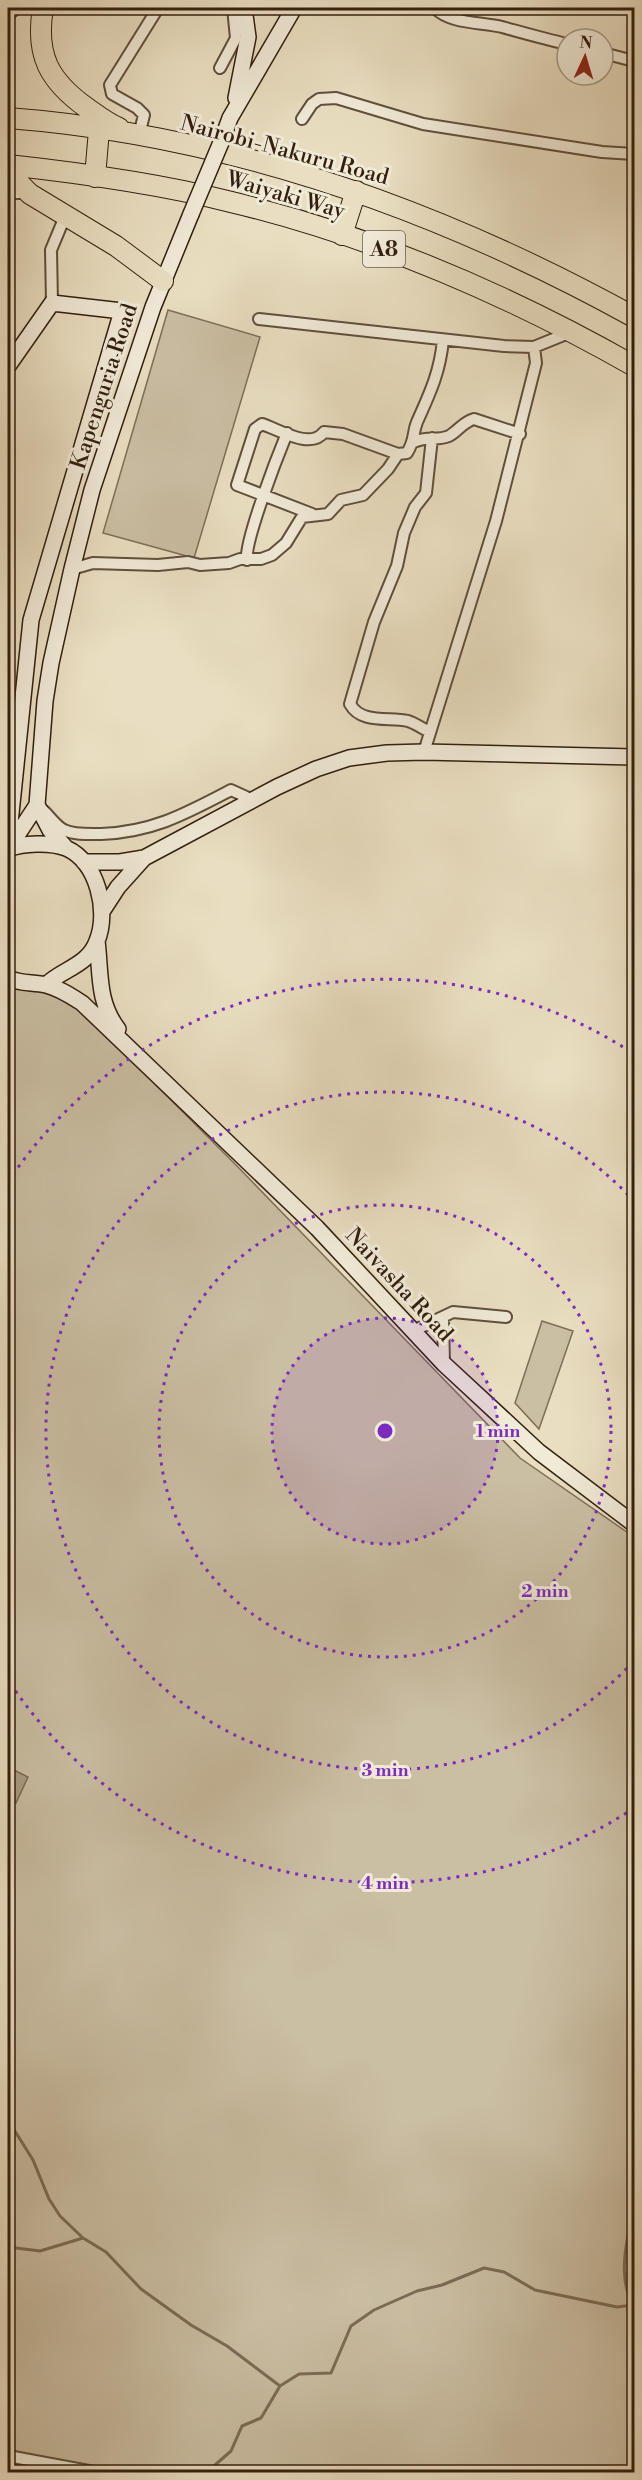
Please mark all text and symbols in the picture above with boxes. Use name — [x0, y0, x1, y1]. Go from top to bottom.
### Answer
north arrow — [555, 27, 615, 87]
text: N — [579, 33, 593, 53]
street label: Nairobi-Nakuru Road — [177, 110, 392, 191]
street label: Waiyaki Way — [222, 165, 348, 225]
road number: A8 — [363, 231, 405, 267]
street label: Kapenguria Road — [65, 300, 144, 473]
street label: Naivasha Road — [339, 1222, 459, 1348]
text: 1 min — [476, 1420, 520, 1443]
centre of rings — [375, 1421, 395, 1441]
text: 2 min — [521, 1580, 569, 1603]
text: 3 min — [362, 1759, 408, 1782]
text: 4 min — [361, 1872, 409, 1895]

